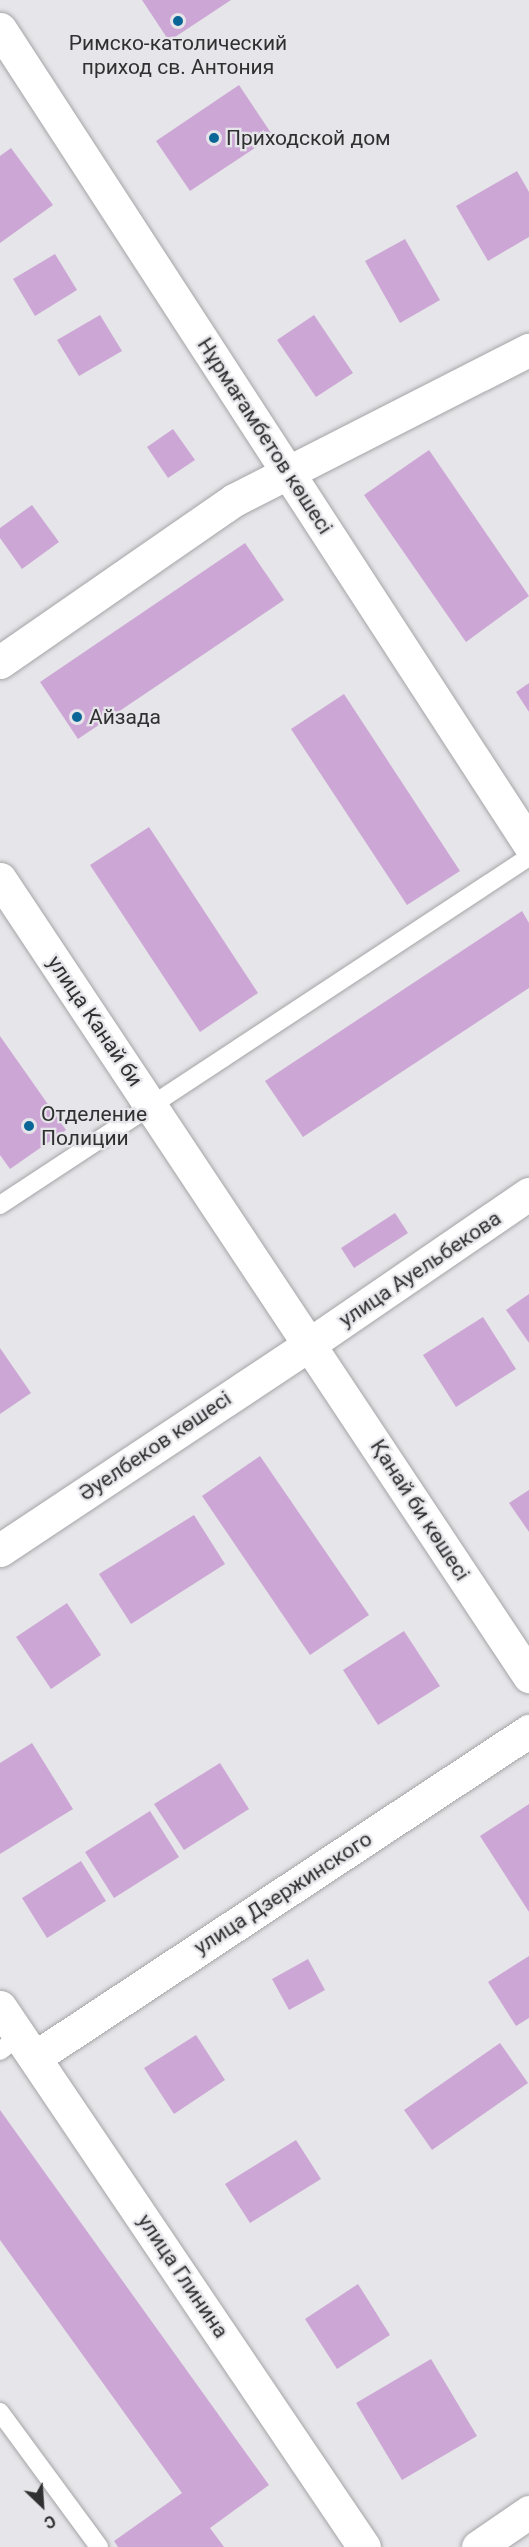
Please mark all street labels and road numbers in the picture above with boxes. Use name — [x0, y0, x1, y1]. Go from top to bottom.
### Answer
street label: Нұрмағамбетов көшесі — [192, 333, 338, 539]
street label: улица Канай би — [42, 951, 148, 1091]
street label: улица Ауельбекова — [334, 1205, 506, 1333]
street label: Әуелбеков көшесі — [74, 1386, 236, 1506]
street label: Қанай би көшесі — [365, 1435, 475, 1585]
street label: улица Дзержинского — [189, 1826, 377, 1960]
street label: улица Глинина — [132, 2209, 234, 2343]

